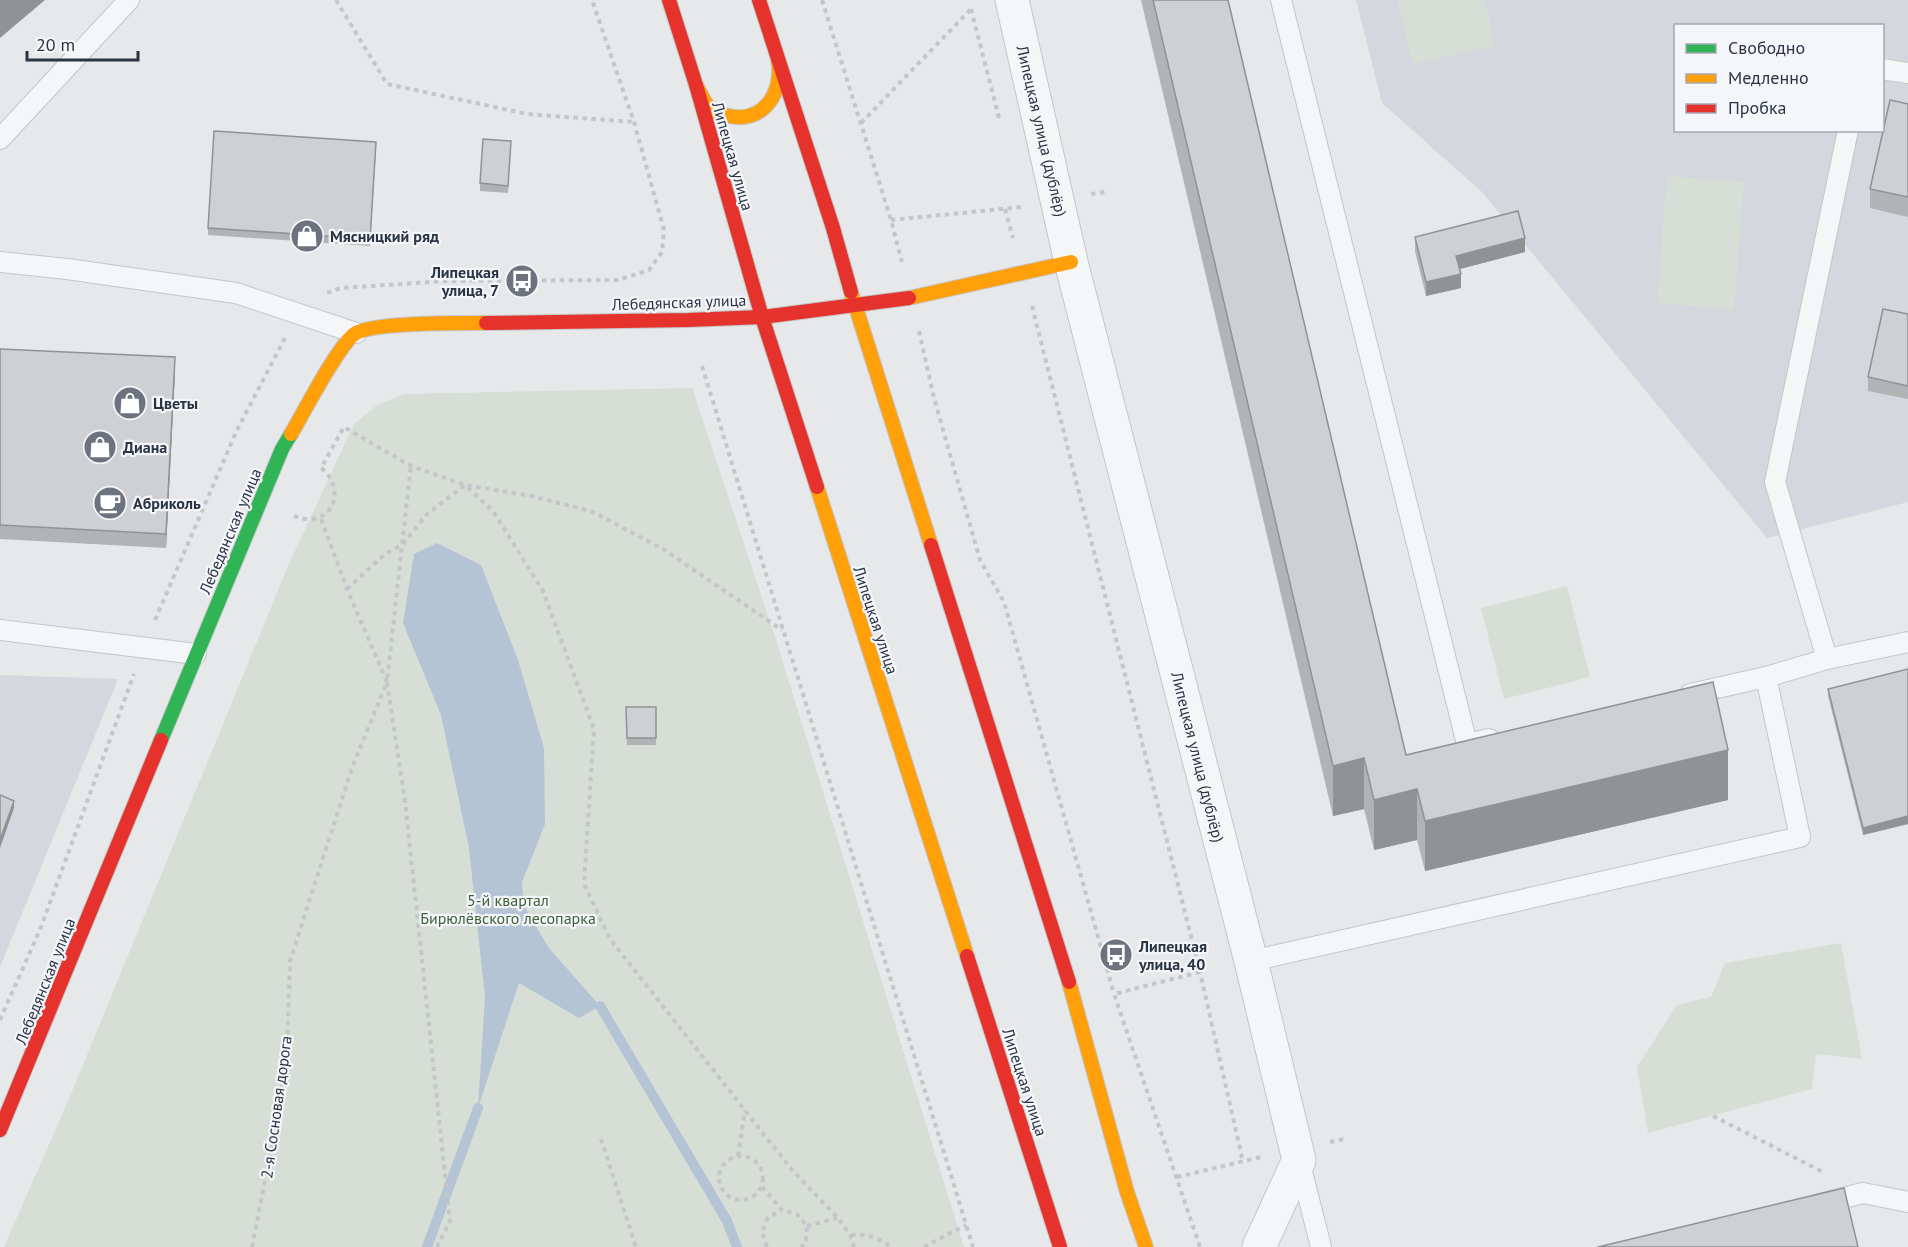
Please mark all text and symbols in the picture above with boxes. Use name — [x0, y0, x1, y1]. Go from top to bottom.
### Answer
scale bar — [27, 24, 138, 62]
legend — [1674, 24, 1884, 132]
text: 20 m — [36, 33, 75, 56]
text: Свободно — [1728, 36, 1805, 59]
street label: Липецкая улица (дублёр) — [1012, 43, 1071, 219]
text: Медленно — [1728, 66, 1809, 89]
text: Пробка — [1728, 96, 1786, 119]
street label: Липецкая улица — [708, 98, 758, 213]
shop icon: Мясницкий ряд — [289, 218, 325, 254]
place label: Мясницкий ряд — [330, 226, 439, 246]
place label: Липецкая улица, 7 — [430, 262, 499, 300]
bus stop icon: Липецкая улица, 7 — [504, 263, 540, 299]
street label: Лебедянская улица — [610, 290, 747, 314]
shop icon: Цветы — [112, 385, 148, 421]
place label: Цветы — [153, 393, 198, 413]
shop icon: Диана — [82, 429, 118, 465]
place label: Диана — [123, 437, 167, 457]
street label: Лебедянская улица — [194, 465, 266, 598]
cafe icon: Абриколь — [92, 485, 128, 521]
place label: Абриколь — [133, 493, 201, 513]
street label: Липецкая улица — [849, 563, 903, 677]
street label: Липецкая улица (дублёр) — [1167, 669, 1229, 844]
park label: 5-й квартал Бирюлёвского лесопарка — [420, 890, 596, 928]
street label: Лебедянская улица — [10, 915, 80, 1048]
place label: Липецкая улица, 40 — [1138, 936, 1207, 974]
bus stop icon: Липецкая улица, 40 — [1098, 937, 1134, 973]
street label: Липецкая улица — [998, 1025, 1052, 1139]
street label: 2-я Сосновая дорога — [256, 1034, 296, 1180]

